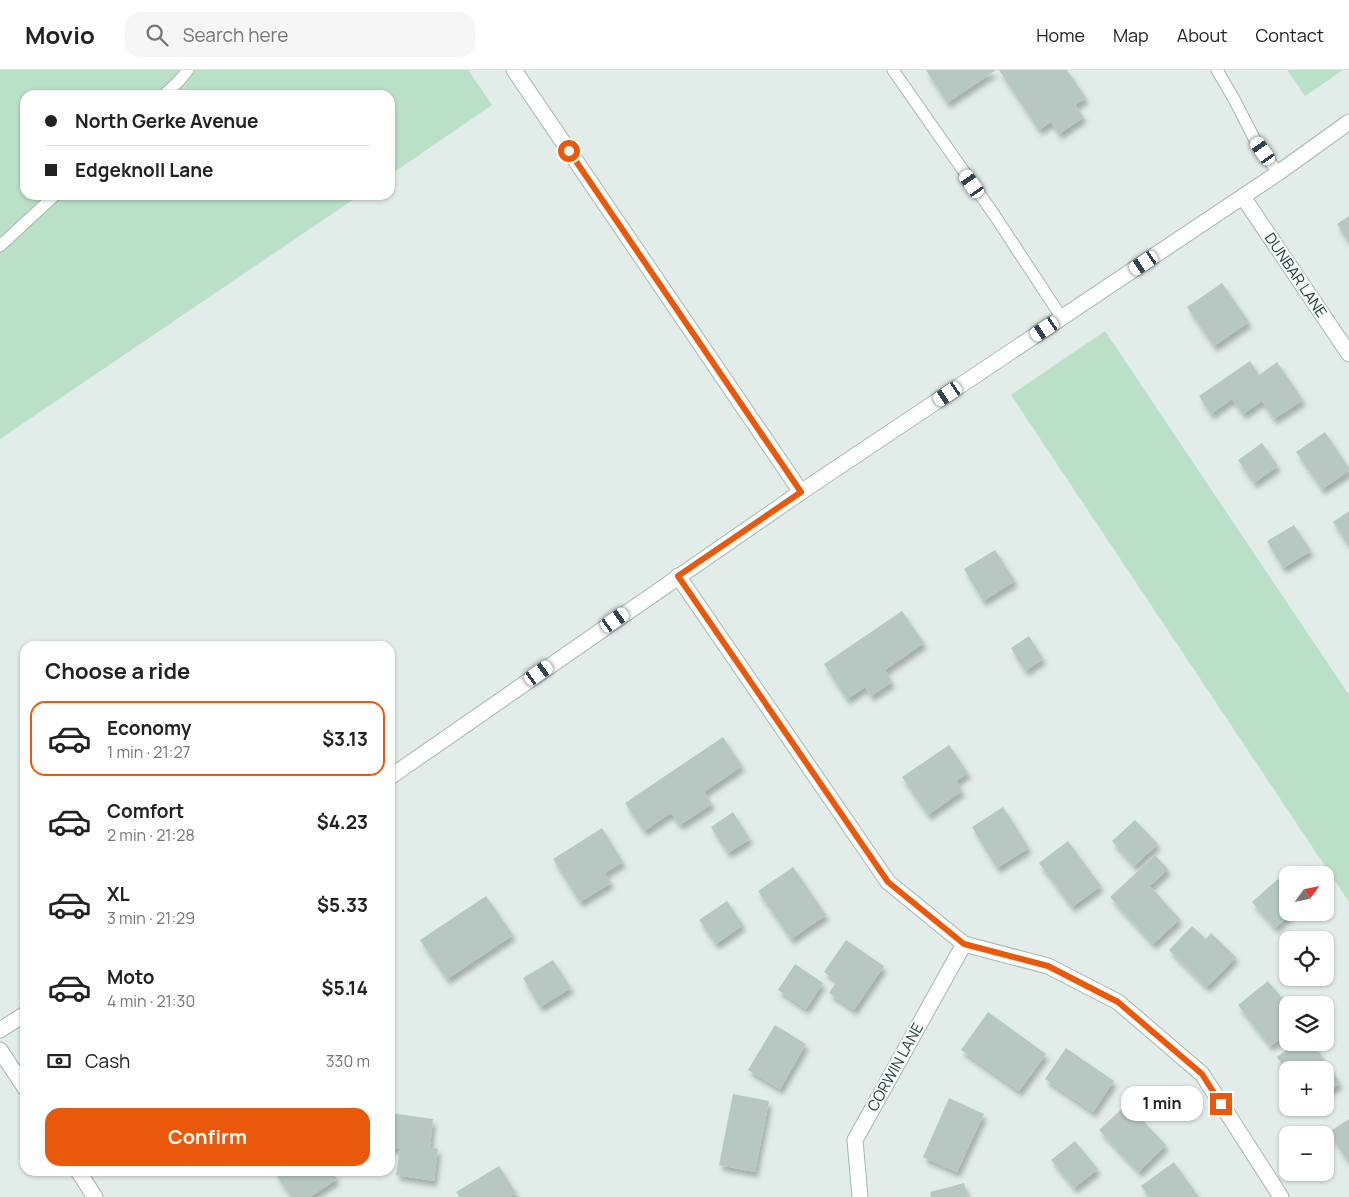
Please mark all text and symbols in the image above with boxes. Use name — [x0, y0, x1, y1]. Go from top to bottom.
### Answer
search box — [125, 12, 475, 57]
text: Movio — [25, 18, 95, 51]
icon: search — [143, 21, 171, 49]
text: Search here — [183, 22, 288, 48]
text: Home — [1036, 23, 1085, 47]
text: Map — [1113, 23, 1149, 47]
text: About — [1177, 23, 1227, 47]
text: Contact — [1255, 23, 1324, 47]
text: North Gerke Avenue — [75, 108, 259, 134]
car — [1248, 134, 1277, 168]
route start — [558, 140, 580, 162]
text: Edgeknoll Lane — [75, 157, 213, 183]
car — [957, 167, 986, 201]
street label: DUNBAR LANE — [1260, 228, 1332, 322]
car — [1127, 248, 1160, 278]
car — [1028, 314, 1061, 344]
car — [931, 379, 964, 409]
car — [598, 605, 631, 635]
text: Choose a ride — [45, 656, 190, 686]
car — [522, 658, 555, 688]
text: Economy — [107, 715, 191, 741]
icon: car — [47, 716, 92, 761]
text: $3.13 — [322, 726, 368, 752]
text: 1 min · 21:27 — [107, 741, 191, 763]
text: Comfort — [107, 798, 184, 824]
icon: car — [47, 799, 92, 844]
text: $4.23 — [317, 809, 368, 835]
text: 2 min · 21:28 — [107, 824, 195, 846]
north arrow — [1279, 866, 1334, 921]
map controls — [1279, 866, 1334, 1181]
text: XL — [107, 881, 130, 907]
icon: car — [47, 882, 92, 927]
text: $5.33 — [317, 892, 368, 918]
text: 3 min · 21:29 — [107, 907, 195, 929]
button: locate — [1279, 931, 1334, 986]
text: Moto — [107, 964, 154, 990]
icon: car — [47, 965, 92, 1010]
text: $5.14 — [322, 975, 368, 1001]
text: 4 min · 21:30 — [107, 990, 195, 1012]
button: layers — [1279, 996, 1334, 1051]
street label: CORWIN LANE — [862, 1019, 928, 1115]
icon: cash — [45, 1047, 73, 1075]
text: Cash — [85, 1048, 130, 1074]
text: 330 m — [326, 1050, 370, 1072]
button: + — [1279, 1061, 1334, 1116]
callout: 1 min — [1121, 1086, 1204, 1122]
text: 1 min — [1142, 1092, 1182, 1114]
route end — [1210, 1093, 1232, 1115]
button: Confirm — [45, 1108, 370, 1166]
button: − — [1279, 1126, 1334, 1181]

